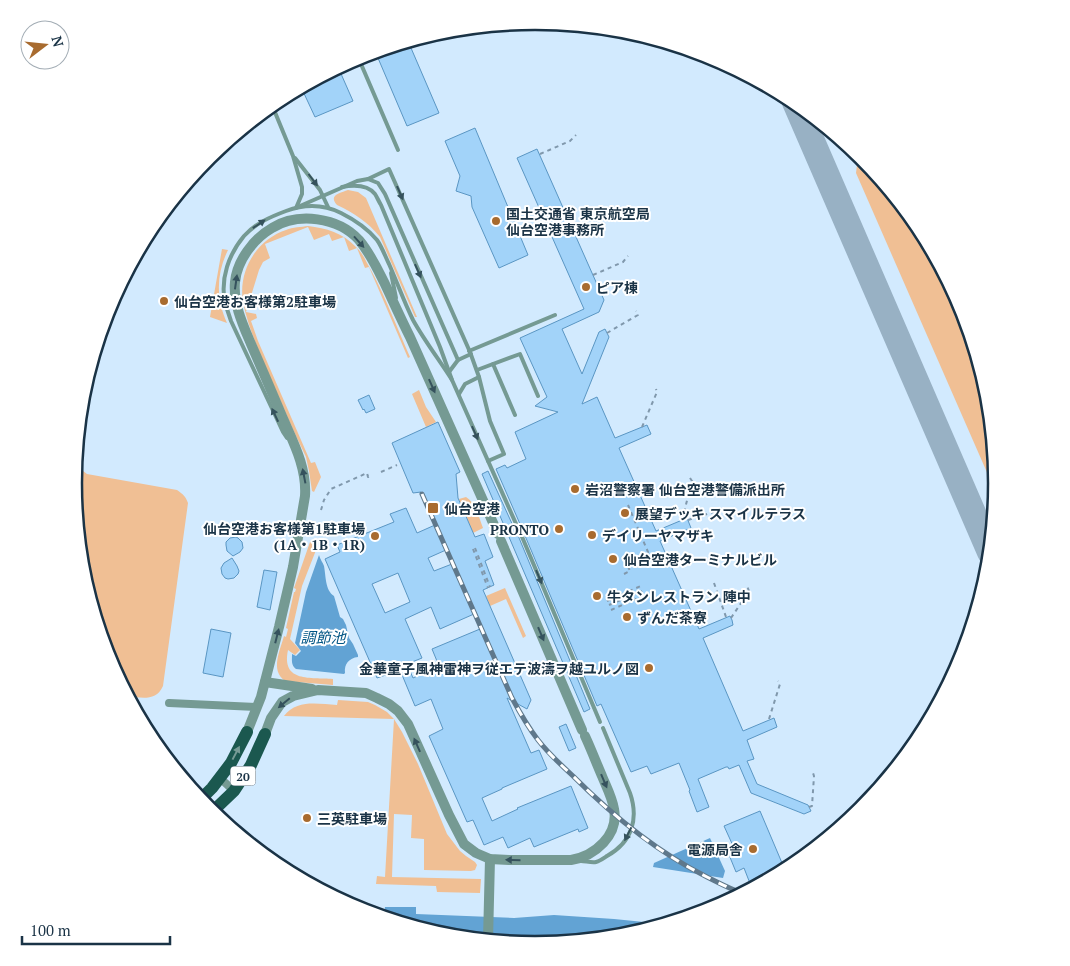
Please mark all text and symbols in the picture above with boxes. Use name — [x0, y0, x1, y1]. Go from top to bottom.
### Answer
north arrow — [20, 20, 70, 70]
text: N — [47, 34, 69, 49]
one-way arrow — [308, 173, 318, 187]
one-way arrow — [396, 186, 404, 200]
place label: 国土交通省 東京航空局 仙台空港事務所 — [506, 204, 650, 239]
marker: 国土交通省 東京航空局 仙台空港事務所 — [490, 215, 502, 227]
one-way arrow — [252, 219, 266, 229]
one-way arrow — [353, 235, 365, 247]
one-way arrow — [415, 264, 423, 278]
one-way arrow — [232, 273, 240, 289]
place label: ピア棟 — [596, 278, 638, 297]
marker: ピア棟 — [580, 281, 592, 293]
place label: 仙台空港お客様第2駐車場 — [174, 292, 336, 311]
marker: 仙台空港お客様第2駐車場 — [158, 295, 170, 307]
one-way arrow — [428, 379, 436, 393]
one-way arrow — [271, 408, 280, 423]
one-way arrow — [472, 426, 480, 440]
one-way arrow — [300, 468, 308, 484]
place label: 岩沼警察署 仙台空港警備派出所 — [585, 480, 785, 499]
marker: 岩沼警察署 仙台空港警備派出所 — [569, 483, 581, 495]
place label: 仙台空港 — [444, 499, 500, 518]
marker: 仙台空港 — [426, 501, 440, 515]
place label: 展望デッキ スマイルテラス — [635, 504, 806, 523]
marker: 展望デッキ スマイルテラス — [619, 507, 631, 519]
place label: 仙台空港お客様第1駐車場 (1A・1B・1R) — [203, 519, 365, 554]
place label: PRONTO — [490, 520, 549, 539]
marker: PRONTO — [553, 523, 565, 535]
place label: デイリーヤマザキ — [602, 526, 714, 545]
marker: デイリーヤマザキ — [586, 529, 598, 541]
marker: 仙台空港お客様第1駐車場 (1A・1B・1R) — [369, 530, 381, 542]
place label: 仙台空港ターミナルビル — [623, 550, 777, 569]
marker: 仙台空港ターミナルビル — [607, 553, 619, 565]
one-way arrow — [535, 570, 543, 584]
place label: 牛タンレストラン 陣中 — [607, 587, 751, 606]
marker: 牛タンレストラン 陣中 — [591, 590, 603, 602]
place label: ずんだ茶寮 — [637, 608, 707, 627]
marker: ずんだ茶寮 — [621, 611, 633, 623]
water label: 調節池 — [300, 627, 347, 647]
one-way arrow — [537, 627, 545, 641]
one-way arrow — [273, 628, 281, 643]
place label: 金華童子風神雷神ヲ従エテ波濤ヲ越ユルノ図 — [359, 659, 639, 678]
marker: 金華童子風神雷神ヲ従エテ波濤ヲ越ユルノ図 — [643, 662, 655, 674]
one-way arrow — [277, 698, 290, 709]
one-way arrow — [413, 738, 421, 752]
one-way arrow — [232, 746, 240, 761]
road number: 20 — [230, 766, 256, 786]
one-way arrow — [601, 774, 609, 788]
place label: 三英駐車場 — [317, 809, 387, 828]
marker: 三英駐車場 — [301, 812, 313, 824]
one-way arrow — [624, 827, 632, 842]
place label: 電源局舎 — [687, 840, 743, 859]
marker: 電源局舎 — [747, 843, 759, 855]
one-way arrow — [505, 856, 521, 864]
scale bar — [22, 914, 170, 946]
text: 100 m — [30, 920, 71, 940]

